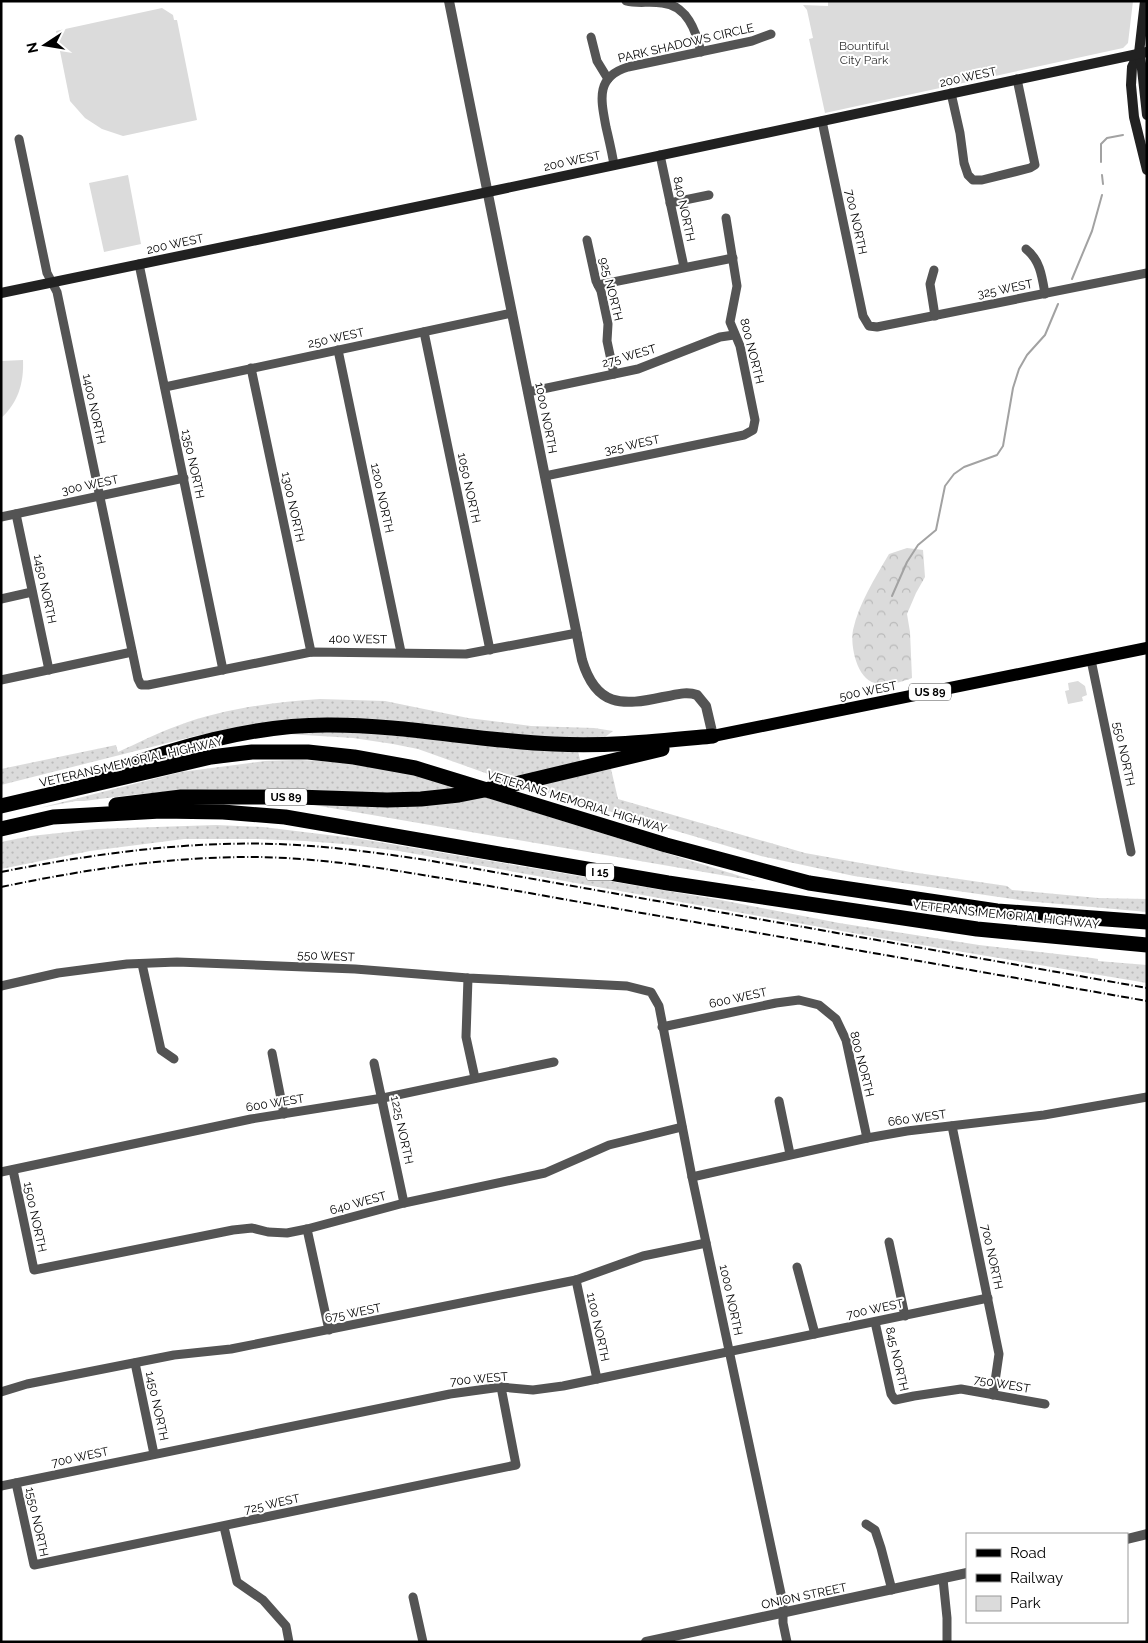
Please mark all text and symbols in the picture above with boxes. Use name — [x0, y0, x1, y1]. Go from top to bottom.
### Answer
north arrow — [20, 20, 70, 70]
street label: PARK SHADOWS CIRCLE — [617, 21, 755, 65]
park label: Bountiful City Park — [839, 39, 890, 67]
text: N — [23, 41, 41, 55]
street label: 200 WEST — [938, 64, 998, 90]
street label: 200 WEST — [542, 148, 602, 174]
street label: 840 NORTH — [670, 175, 698, 243]
street label: 700 NORTH — [842, 188, 870, 256]
street label: 200 WEST — [145, 231, 205, 257]
street label: 925 NORTH — [596, 256, 626, 322]
street label: 325 WEST — [976, 277, 1035, 301]
street label: 800 NORTH — [737, 317, 767, 385]
street label: 250 WEST — [307, 325, 366, 351]
street label: 275 WEST — [600, 341, 659, 370]
street label: 1400 NORTH — [80, 373, 108, 445]
street label: 1000 NORTH — [532, 381, 560, 455]
street label: 1350 NORTH — [179, 428, 207, 500]
street label: 325 WEST — [603, 432, 662, 458]
street label: 1050 NORTH — [455, 452, 483, 524]
street label: 1200 NORTH — [368, 462, 396, 534]
street label: 1300 NORTH — [279, 471, 307, 543]
street label: 300 WEST — [60, 472, 121, 498]
street label: 1450 NORTH — [31, 553, 59, 625]
street label: 400 WEST — [329, 631, 388, 647]
street label: 500 WEST — [838, 678, 899, 703]
road number: US 89 — [909, 684, 951, 700]
street label: 550 NORTH — [1110, 720, 1138, 788]
street label: VETERANS MEMORIAL HIGHWAY — [38, 734, 224, 790]
street label: VETERANS MEMORIAL HIGHWAY — [485, 768, 669, 836]
road number: US 89 — [265, 789, 307, 806]
road number: I 15 — [586, 864, 614, 880]
street label: VETERANS MEMORIAL HIGHWAY — [912, 898, 1100, 932]
street label: 550 WEST — [297, 948, 356, 965]
street label: 600 WEST — [708, 985, 769, 1011]
street label: 800 NORTH — [847, 1030, 877, 1098]
street label: 600 WEST — [245, 1091, 306, 1115]
street label: 1225 NORTH — [388, 1095, 416, 1165]
street label: 660 WEST — [887, 1107, 948, 1129]
street label: 1500 NORTH — [21, 1181, 49, 1253]
street label: 640 WEST — [328, 1189, 389, 1217]
street label: 700 NORTH — [978, 1223, 1006, 1291]
street label: 1000 NORTH — [717, 1263, 745, 1337]
street label: 1100 NORTH — [584, 1291, 612, 1363]
street label: 700 WEST — [845, 1296, 906, 1322]
street label: 675 WEST — [324, 1301, 383, 1325]
street label: 845 NORTH — [883, 1326, 911, 1392]
street label: 700 WEST — [449, 1369, 509, 1389]
street label: 1450 NORTH — [143, 1370, 171, 1442]
street label: 750 WEST — [973, 1372, 1032, 1396]
street label: 700 WEST — [50, 1444, 111, 1470]
street label: 1550 NORTH — [23, 1486, 51, 1558]
street label: 725 WEST — [243, 1491, 302, 1517]
legend — [966, 1533, 1128, 1623]
text: Road — [1010, 1544, 1046, 1562]
text: Railway — [1010, 1569, 1063, 1587]
street label: ONION STREET — [760, 1580, 849, 1612]
text: Park — [1010, 1594, 1041, 1612]

